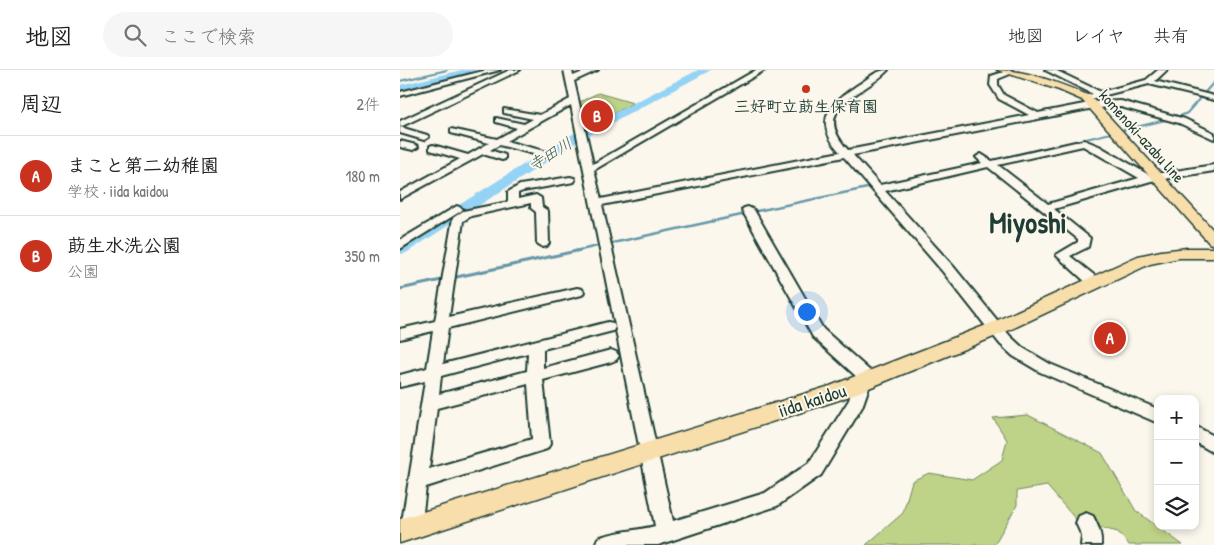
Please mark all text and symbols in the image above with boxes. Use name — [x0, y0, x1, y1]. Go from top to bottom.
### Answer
search box — [103, 12, 453, 57]
text: 地図 — [25, 20, 73, 52]
icon: search — [121, 21, 149, 49]
text: ここで検索 — [161, 23, 256, 49]
text: 地図 — [1008, 23, 1044, 48]
text: レイヤ — [1072, 23, 1125, 48]
text: 共有 — [1153, 23, 1189, 48]
marker: 三好町立莇生保育園 — [800, 83, 812, 95]
street label: komenoki-azabu line — [1094, 85, 1190, 188]
text: 周辺 — [20, 89, 62, 118]
text: 2件 — [357, 93, 380, 115]
place label: 三好町立莇生保育園 — [734, 95, 878, 117]
pin: B — [581, 97, 613, 135]
water label: 寺田川 — [524, 132, 576, 176]
text: まこと第二幼稚園 — [67, 152, 219, 178]
text: A — [32, 165, 40, 187]
text: 180 m — [346, 165, 380, 187]
text: 学校 · iida kaidou — [67, 180, 169, 202]
district label: Miyoshi — [989, 203, 1067, 243]
text: 莇生水洗公園 — [67, 232, 181, 258]
text: B — [32, 245, 40, 267]
text: 350 m — [344, 245, 380, 267]
text: 公園 — [67, 260, 99, 282]
your location — [794, 299, 820, 325]
pin: A — [1094, 319, 1126, 357]
street label: iida kaidou — [775, 377, 850, 423]
map controls — [1154, 395, 1199, 530]
button: + — [1154, 395, 1199, 440]
button: − — [1154, 440, 1199, 485]
button: layers — [1154, 485, 1199, 530]

